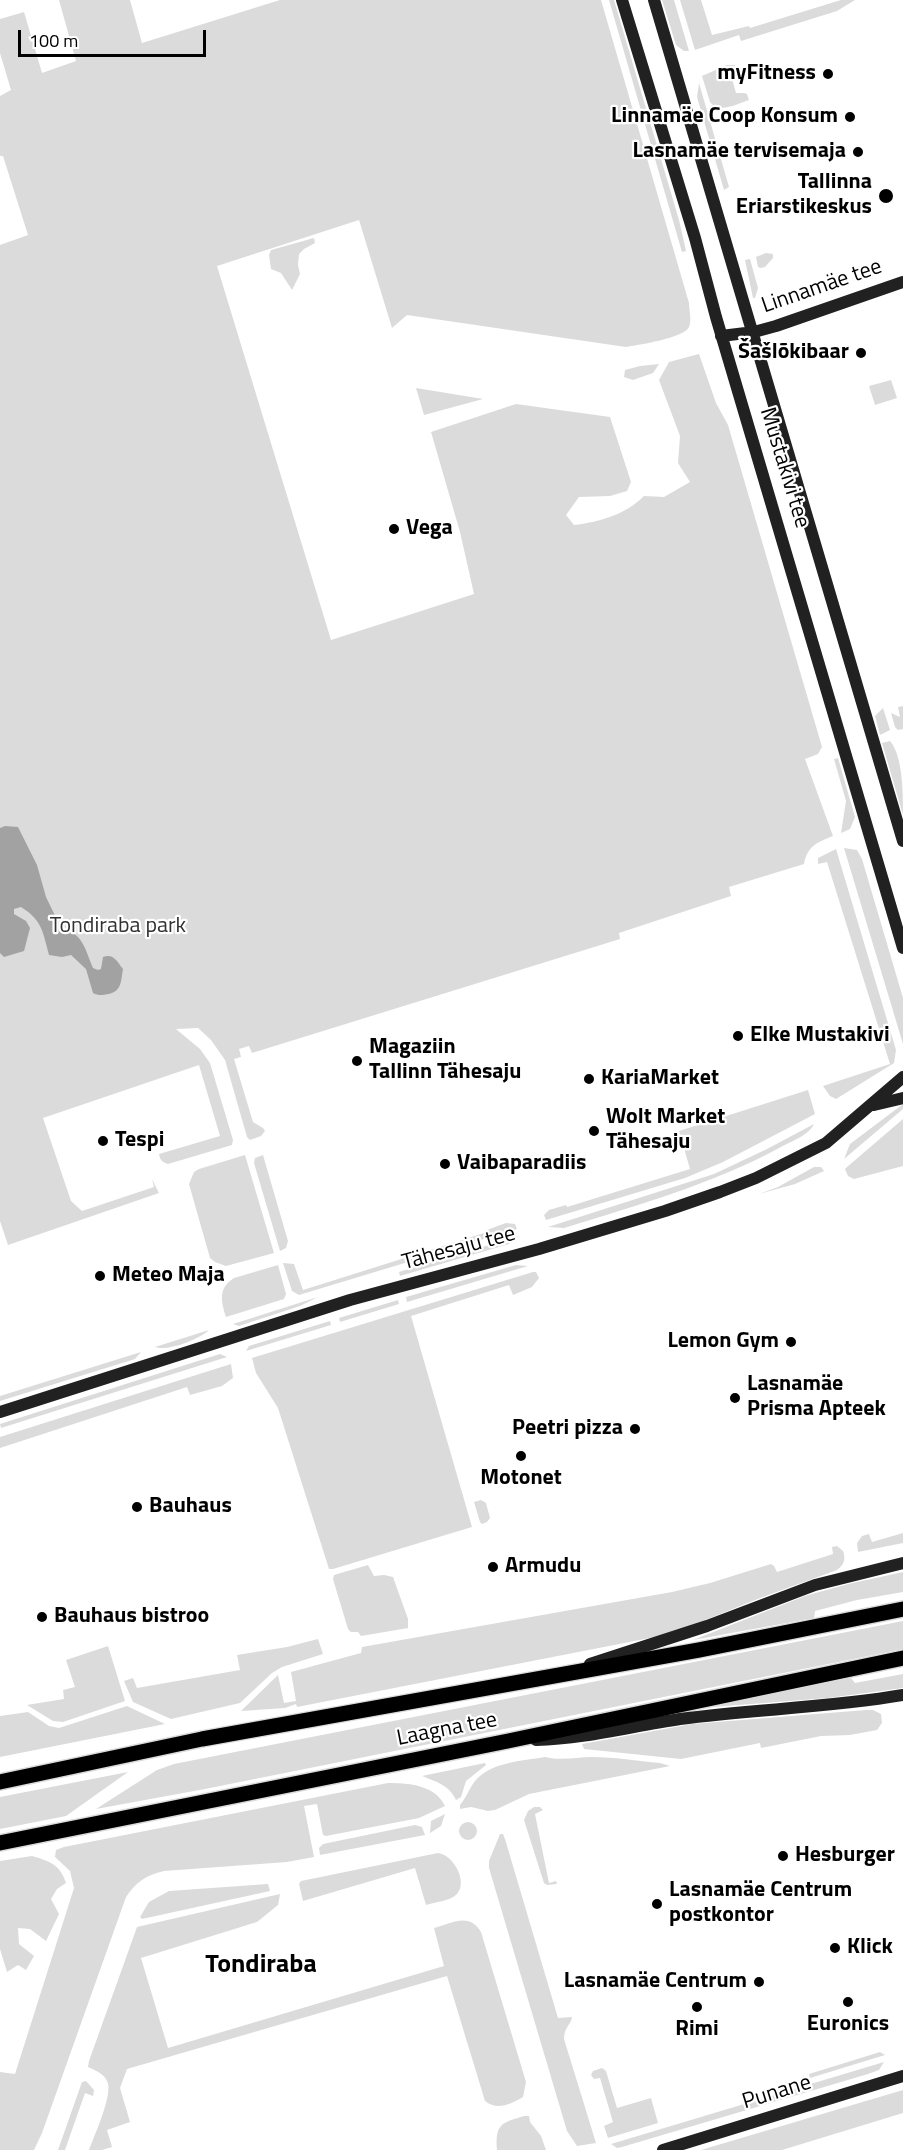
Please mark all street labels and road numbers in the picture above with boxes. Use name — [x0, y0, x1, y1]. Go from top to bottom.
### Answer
street label: Linnamäe tee — [758, 254, 886, 320]
street label: Mustakivi tee — [753, 405, 815, 531]
street label: Tähesaju tee — [399, 1221, 519, 1277]
street label: Laagna tee — [395, 1707, 499, 1753]
street label: Punane — [739, 2070, 815, 2116]

